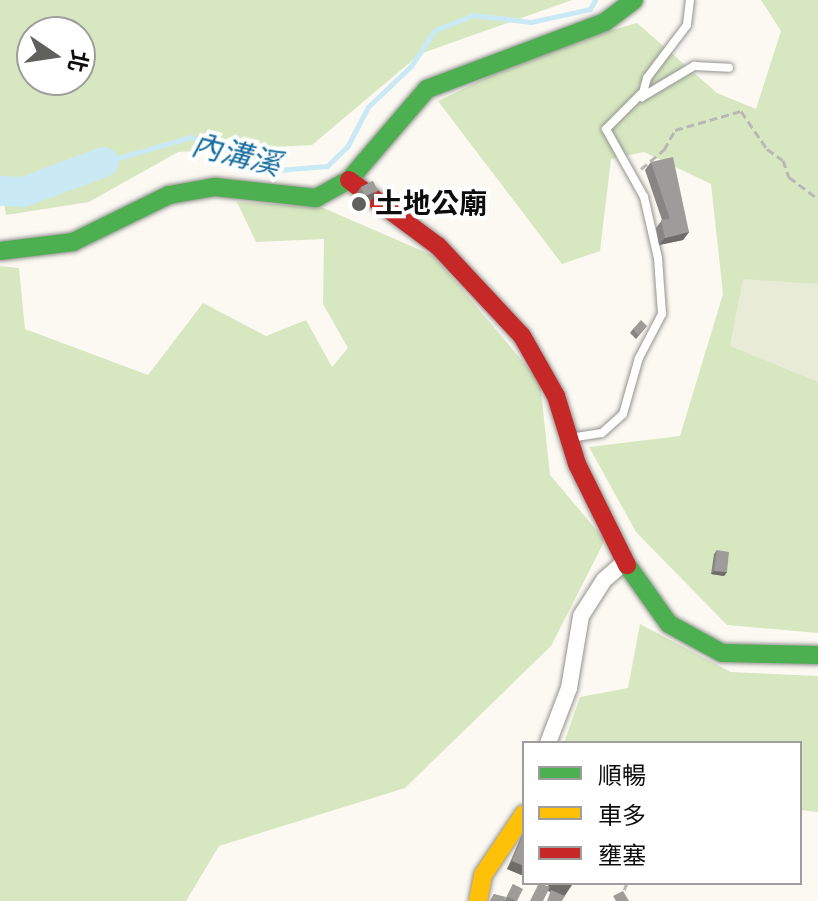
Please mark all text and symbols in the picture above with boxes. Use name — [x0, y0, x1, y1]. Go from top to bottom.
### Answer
north arrow — [16, 16, 96, 96]
text: 北 — [62, 47, 94, 75]
water label: 內溝溪 — [188, 127, 284, 183]
place label: 土地公廟 — [375, 187, 487, 221]
marker: 土地公廟 — [350, 195, 368, 213]
legend — [522, 741, 802, 885]
text: 順暢 — [598, 761, 646, 790]
text: 車多 — [598, 801, 646, 830]
text: 壅塞 — [598, 841, 646, 870]

